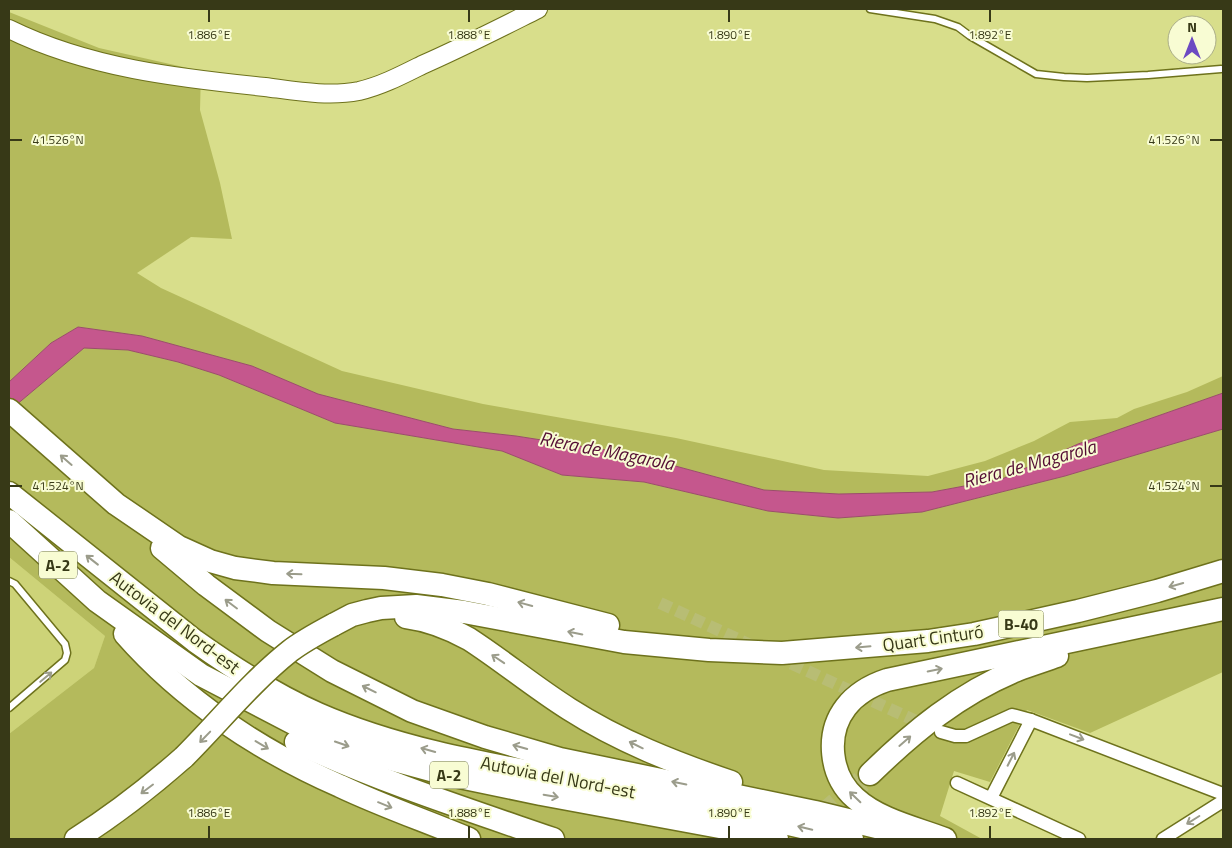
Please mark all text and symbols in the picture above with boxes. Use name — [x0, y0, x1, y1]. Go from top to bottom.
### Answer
north arrow — [1167, 15, 1217, 65]
text: N — [1187, 16, 1197, 37]
text: 1.886°E — [188, 25, 231, 44]
text: 1.888°E — [448, 25, 491, 44]
text: 1.890°E — [708, 25, 751, 44]
text: 1.892°E — [969, 25, 1012, 44]
text: 41.526°N — [32, 130, 84, 149]
text: 41.526°N — [1148, 130, 1200, 149]
water label: Riera de Magarola — [537, 423, 678, 478]
water label: Riera de Magarola — [959, 431, 1100, 495]
one-way arrow — [60, 455, 73, 466]
text: 41.524°N — [32, 476, 84, 495]
text: 41.524°N — [1148, 476, 1200, 495]
road number: A-2 — [39, 552, 77, 578]
one-way arrow — [86, 554, 99, 565]
street label: Autovia del Nord-est — [104, 564, 246, 680]
one-way arrow — [286, 570, 302, 579]
one-way arrow — [1169, 581, 1185, 591]
one-way arrow — [224, 599, 238, 609]
one-way arrow — [518, 599, 534, 608]
road number: B-40 — [998, 610, 1044, 638]
street label: Quart Cinturó — [881, 618, 985, 658]
one-way arrow — [567, 628, 583, 637]
one-way arrow — [855, 642, 871, 652]
one-way arrow — [492, 653, 506, 663]
one-way arrow — [927, 665, 943, 674]
one-way arrow — [39, 671, 52, 682]
one-way arrow — [362, 684, 377, 694]
one-way arrow — [199, 730, 211, 742]
one-way arrow — [1069, 734, 1084, 743]
one-way arrow — [898, 735, 911, 746]
one-way arrow — [334, 740, 350, 750]
one-way arrow — [628, 740, 643, 750]
one-way arrow — [254, 741, 268, 751]
one-way arrow — [513, 742, 529, 751]
one-way arrow — [420, 744, 436, 754]
street label: Autovia del Nord-est — [478, 749, 638, 805]
one-way arrow — [1007, 752, 1016, 767]
road number: A-2 — [430, 762, 468, 788]
one-way arrow — [671, 778, 687, 788]
one-way arrow — [141, 783, 154, 794]
one-way arrow — [542, 791, 558, 801]
one-way arrow — [848, 791, 861, 803]
one-way arrow — [377, 801, 392, 810]
text: 1.886°E — [188, 803, 231, 822]
text: 1.888°E — [448, 803, 491, 822]
text: 1.890°E — [708, 803, 751, 822]
text: 1.892°E — [969, 803, 1012, 822]
one-way arrow — [1186, 815, 1200, 825]
one-way arrow — [797, 822, 813, 832]

